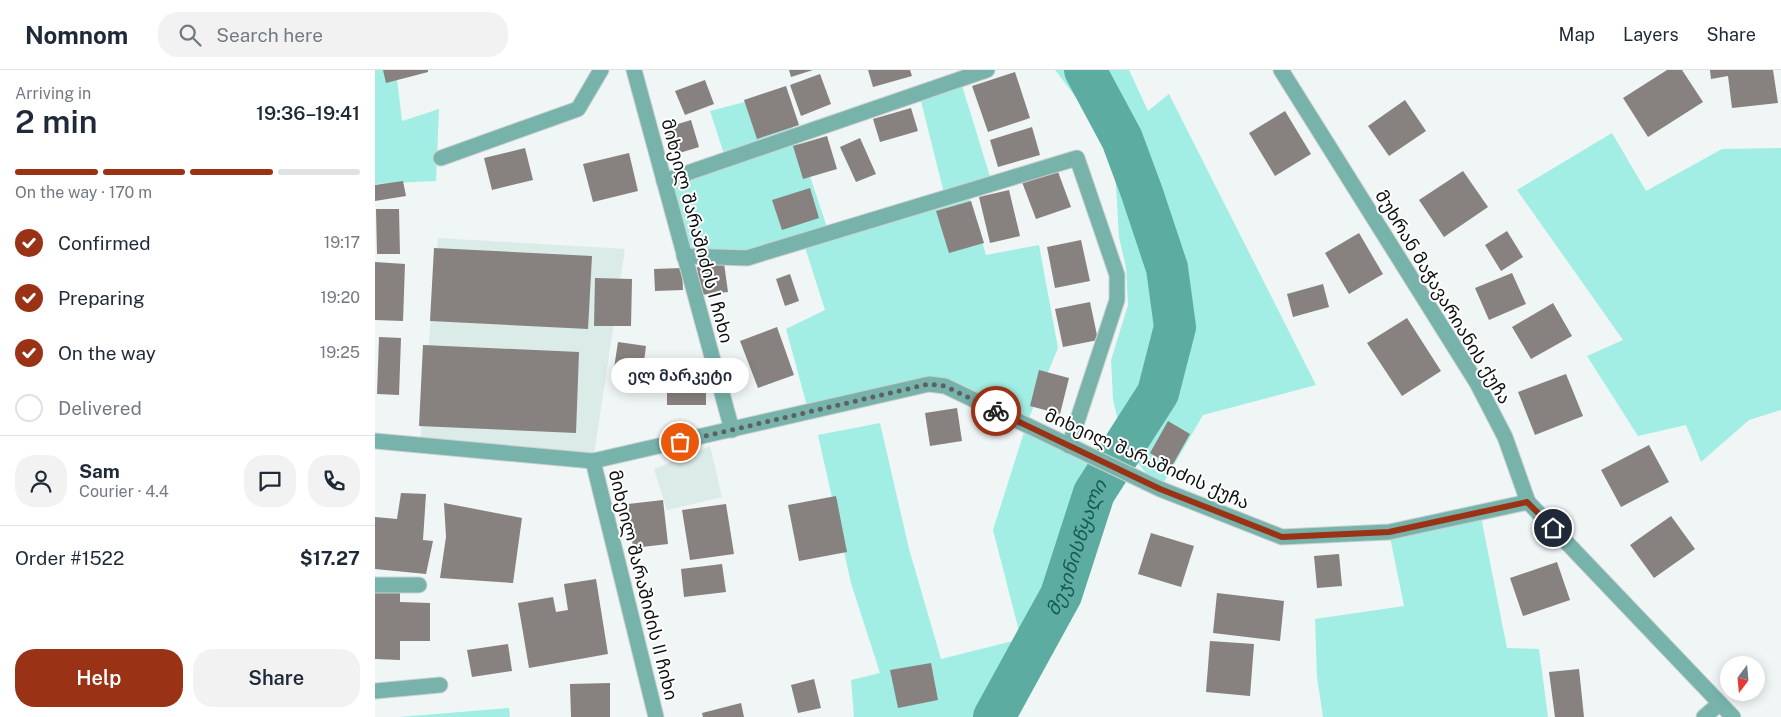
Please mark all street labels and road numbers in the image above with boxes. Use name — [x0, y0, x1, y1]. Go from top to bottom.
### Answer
street label: მიხეილ შარაშიძის I ჩიხი — [656, 116, 738, 346]
street label: მუხრან მაჭავარიანის ქუჩა — [1370, 186, 1516, 408]
street label: მიხეილ შარაშიძის ქუჩა — [1041, 404, 1253, 514]
street label: მიხეილ შარაშიძის II ჩიხი — [604, 468, 682, 702]

